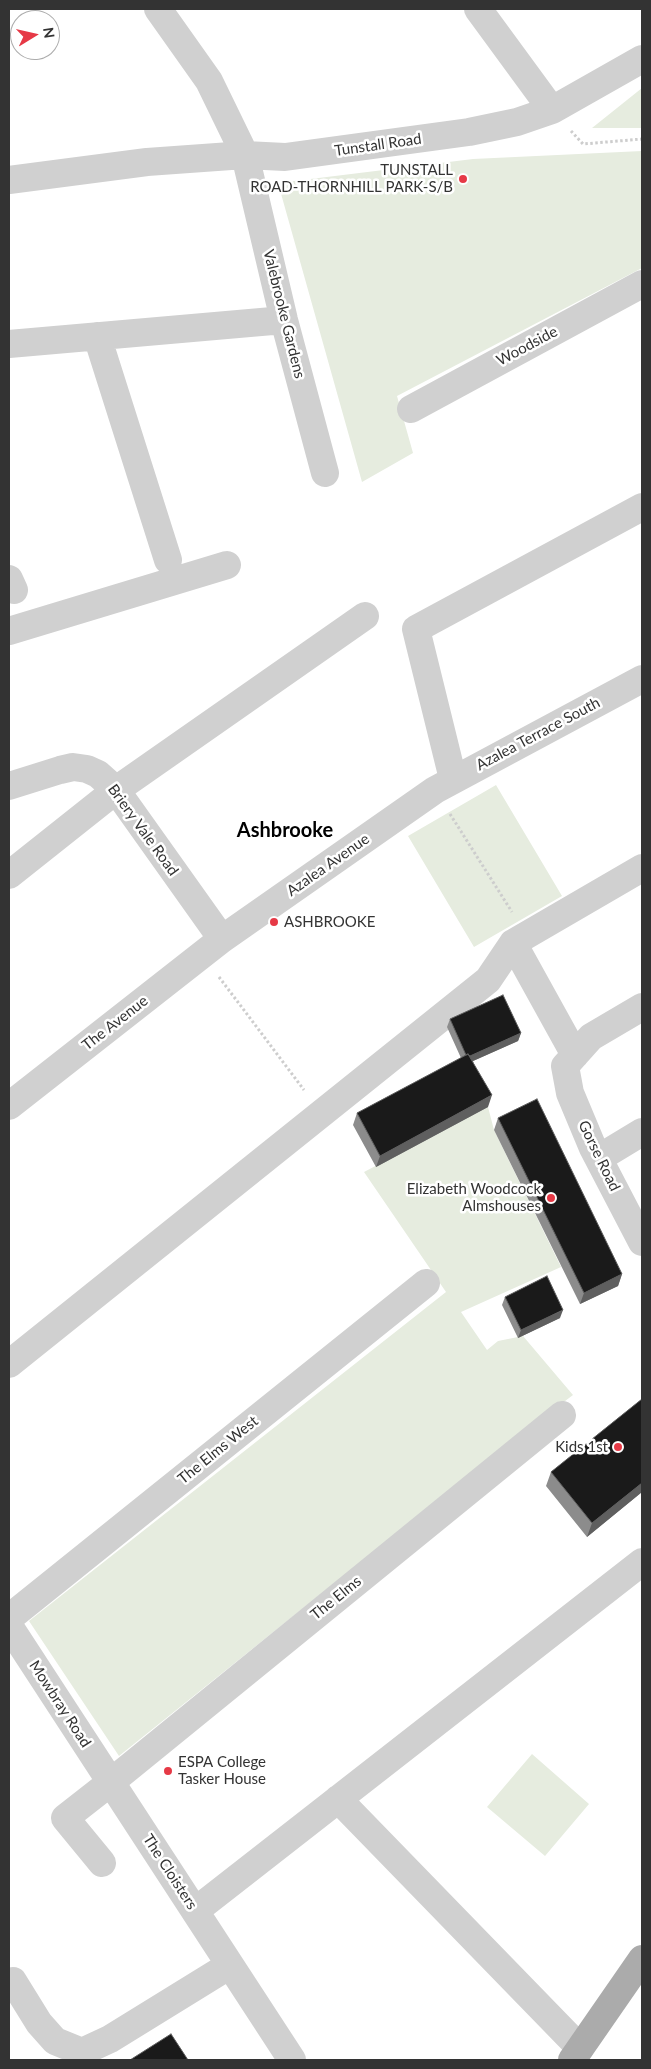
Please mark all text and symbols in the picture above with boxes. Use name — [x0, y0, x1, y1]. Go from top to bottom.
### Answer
north arrow — [10, 10, 60, 60]
text: N — [40, 26, 59, 39]
street label: Tunstall Road — [333, 130, 423, 160]
place label: TUNSTALL ROAD-THORNHILL PARK-S/B — [250, 161, 453, 196]
marker: TUNSTALL ROAD-THORNHILL PARK-S/B — [457, 173, 469, 185]
street label: Valebrooke Gardens — [259, 248, 309, 380]
street label: Woodside — [493, 322, 561, 370]
street label: Azalea Terrace South — [473, 694, 603, 774]
street label: Briery Vale Road — [104, 781, 182, 879]
district label: Ashbrooke — [237, 819, 333, 843]
street label: Azalea Avenue — [283, 830, 373, 900]
place label: ASHBROOKE — [284, 913, 375, 931]
marker: ASHBROOKE — [268, 916, 280, 928]
street label: The Avenue — [79, 992, 151, 1054]
street label: Gorse Road — [574, 1118, 624, 1194]
place label: Elizabeth Woodcock Almshouses — [407, 1180, 541, 1215]
marker: Elizabeth Woodcock Almshouses — [545, 1192, 557, 1204]
street label: The Elms West — [174, 1412, 262, 1488]
place label: Kids 1st — [555, 1438, 608, 1456]
marker: Kids 1st — [612, 1441, 624, 1453]
street label: The Elms — [307, 1572, 365, 1624]
street label: Mowbray Road — [25, 1657, 95, 1751]
place label: ESPA College Tasker House — [178, 1753, 266, 1788]
marker: ESPA College Tasker House — [162, 1765, 174, 1777]
street label: The Cloisters — [139, 1831, 201, 1913]

